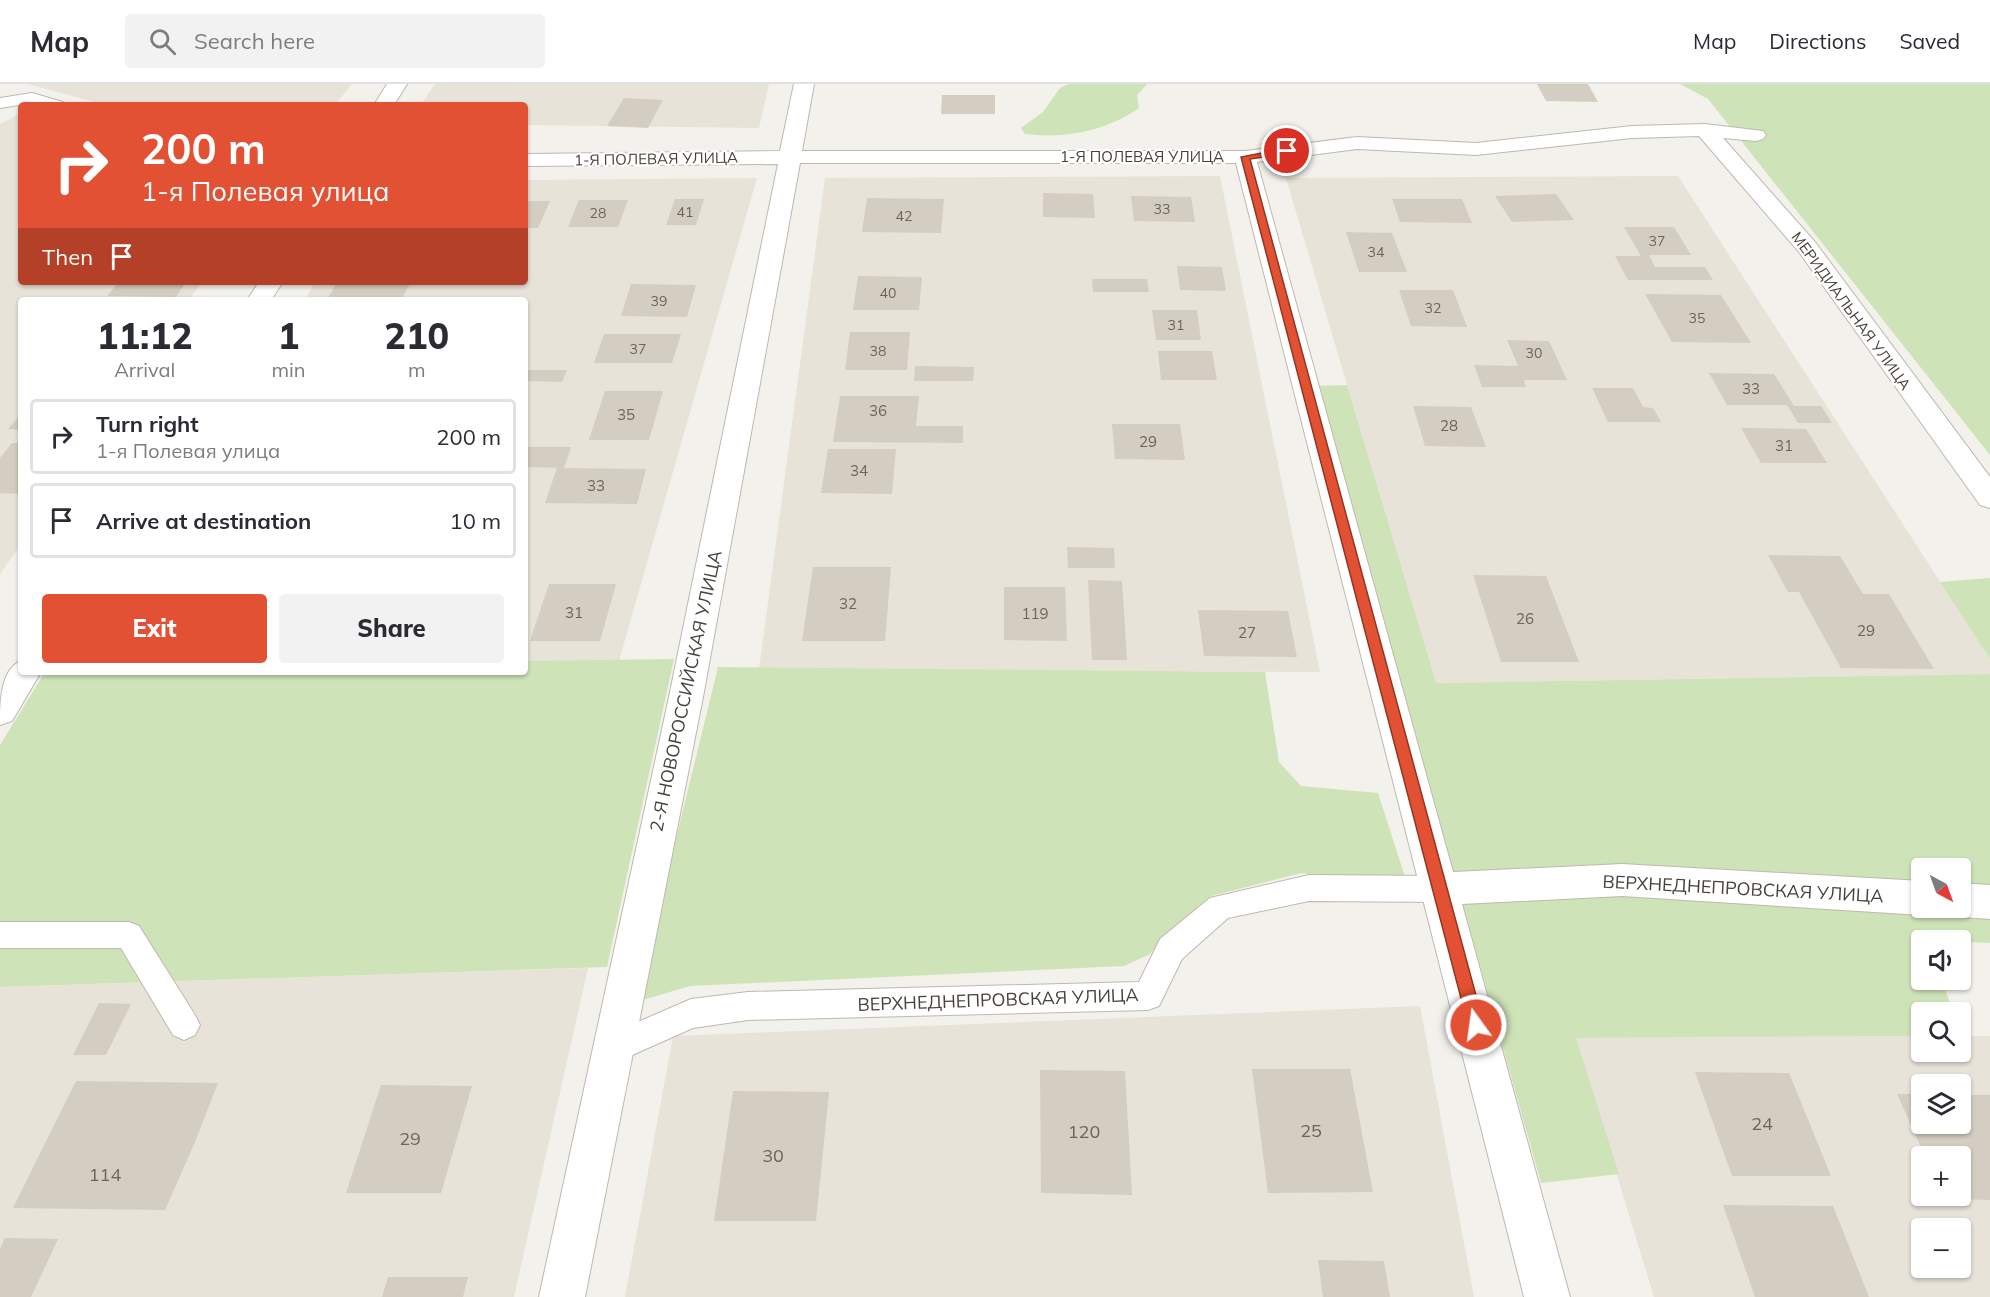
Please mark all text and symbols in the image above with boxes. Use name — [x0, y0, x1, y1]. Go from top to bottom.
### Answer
search box — [125, 14, 545, 68]
text: Map — [30, 24, 89, 59]
icon: search — [146, 25, 179, 58]
text: Search here — [194, 27, 315, 55]
text: Map — [1693, 28, 1736, 54]
text: Directions — [1769, 28, 1866, 54]
text: Saved — [1899, 28, 1960, 54]
text: 200 m — [141, 122, 266, 175]
pin — [1261, 125, 1312, 176]
icon: right — [42, 126, 120, 204]
icon: arrive — [1270, 134, 1303, 167]
street label: 1-Я ПОЛЕВАЯ УЛИЦА — [1060, 147, 1224, 166]
street label: 1-Я ПОЛЕВАЯ УЛИЦА — [574, 148, 738, 169]
text: 1-я Полевая улица — [141, 174, 390, 208]
house number: 33 — [1154, 200, 1170, 218]
house number: 41 — [677, 203, 693, 221]
house number: 28 — [590, 204, 606, 222]
house number: 42 — [896, 207, 912, 225]
street label: МЕРИДИАЛЬНАЯ УЛИЦА — [1788, 228, 1915, 394]
house number: 37 — [1649, 232, 1665, 250]
icon: arrive — [105, 240, 138, 273]
text: Then — [42, 243, 93, 271]
house number: 34 — [1368, 243, 1385, 261]
house number: 40 — [880, 284, 896, 302]
house number: 39 — [651, 292, 667, 310]
house number: 32 — [1425, 299, 1441, 317]
house number: 35 — [1689, 309, 1705, 327]
text: 11:12 — [97, 313, 193, 358]
text: 1 — [278, 313, 299, 358]
text: 210 — [384, 313, 449, 358]
house number: 31 — [1168, 316, 1184, 334]
house number: 37 — [630, 340, 646, 358]
house number: 38 — [870, 342, 886, 360]
house number: 30 — [1526, 344, 1542, 362]
text: Arrival — [114, 357, 175, 382]
text: min — [271, 357, 306, 382]
text: m — [408, 357, 426, 382]
house number: 33 — [1742, 379, 1760, 398]
house number: 36 — [869, 401, 887, 420]
house number: 35 — [617, 405, 635, 424]
text: Turn right — [96, 410, 199, 438]
house number: 28 — [1440, 416, 1458, 435]
icon: right — [45, 420, 78, 453]
text: 200 m — [436, 423, 501, 451]
house number: 29 — [1139, 432, 1157, 451]
house number: 31 — [1775, 436, 1793, 455]
text: 1-я Полевая улица — [96, 438, 280, 463]
house number: 34 — [850, 461, 868, 480]
house number: 33 — [587, 476, 605, 495]
icon: arrive — [45, 504, 78, 537]
text: Arrive at destination — [96, 507, 311, 535]
text: 10 m — [450, 507, 501, 535]
street label: 2-Я НОВОРОССИЙСКАЯ УЛИЦА — [644, 548, 727, 834]
button: Exit — [42, 594, 267, 663]
button: Share — [279, 594, 504, 663]
house number: 32 — [839, 594, 857, 613]
house number: 31 — [565, 603, 583, 622]
house number: 119 — [1021, 604, 1049, 623]
house number: 26 — [1516, 609, 1534, 628]
house number: 29 — [1857, 621, 1875, 640]
house number: 27 — [1238, 623, 1256, 642]
north arrow — [1911, 858, 1971, 918]
map controls — [1911, 858, 1971, 1278]
street label: ВЕРХНЕДНЕПРОВСКАЯ УЛИЦА — [1602, 870, 1884, 907]
button: sound — [1911, 930, 1971, 990]
street label: ВЕРХНЕДНЕПРОВСКАЯ УЛИЦА — [857, 983, 1139, 1016]
position arrow — [1444, 993, 1508, 1057]
button: search — [1911, 1002, 1971, 1062]
button: layers — [1911, 1074, 1971, 1134]
house number: 24 — [1751, 1112, 1773, 1135]
house number: 25 — [1300, 1119, 1322, 1142]
house number: 120 — [1068, 1120, 1100, 1143]
house number: 29 — [399, 1127, 421, 1150]
house number: 30 — [762, 1144, 784, 1167]
button: + — [1911, 1146, 1971, 1206]
house number: 114 — [89, 1163, 121, 1186]
button: − — [1911, 1218, 1971, 1278]

